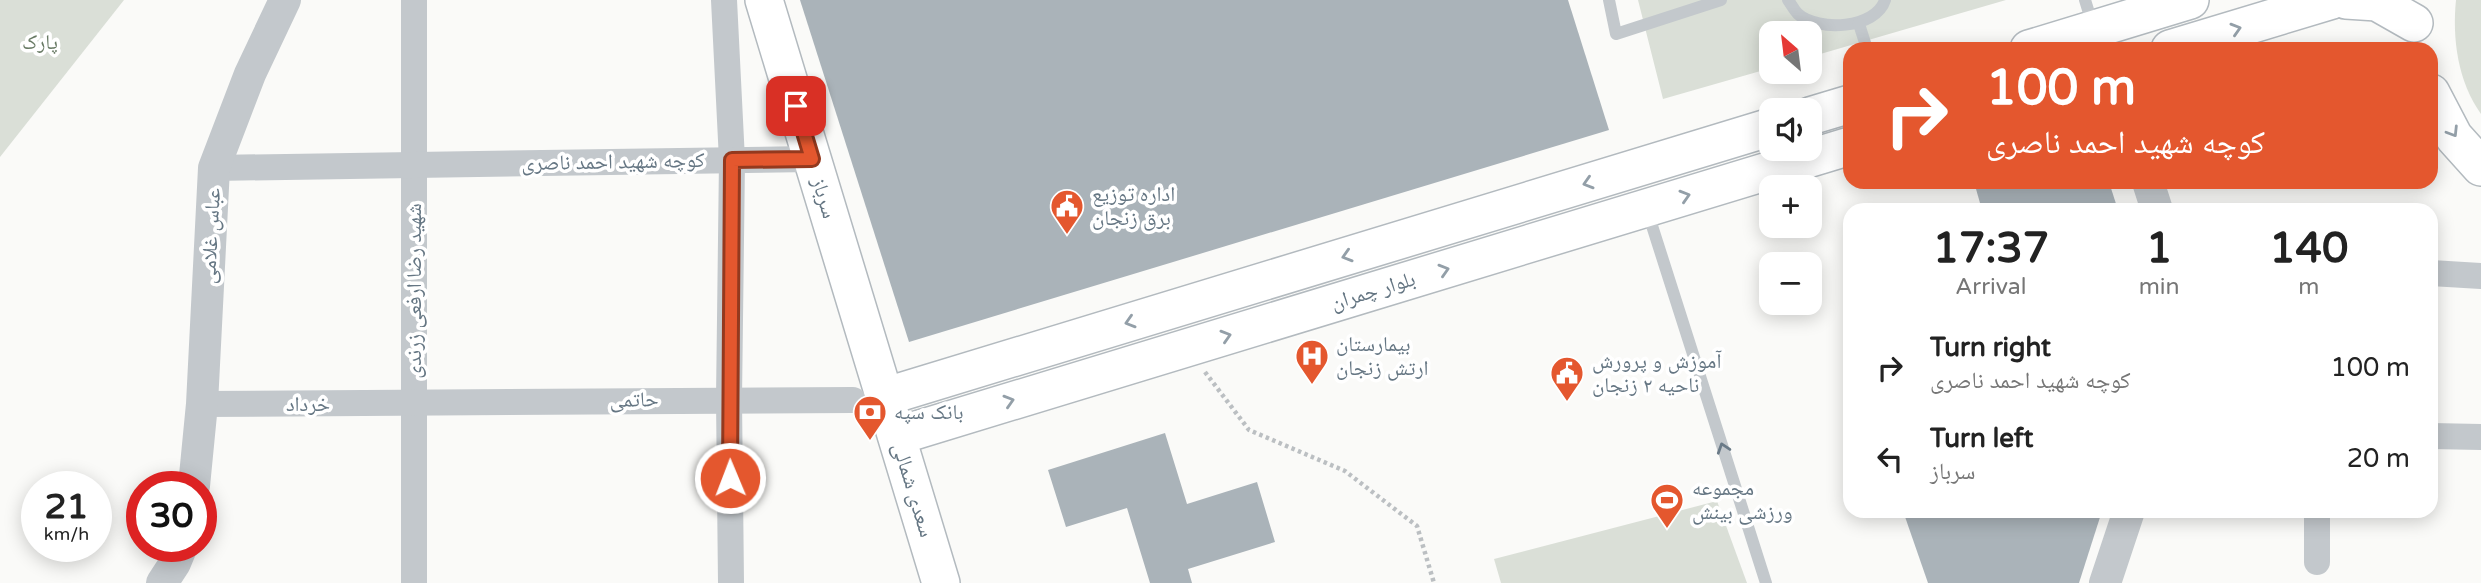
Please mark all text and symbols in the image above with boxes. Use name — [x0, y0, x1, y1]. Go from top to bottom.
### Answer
north arrow — [1759, 21, 1822, 84]
map controls — [1759, 21, 1822, 315]
one-way arrow — [2230, 23, 2242, 38]
park label: پارک — [22, 30, 58, 55]
text: 100 m — [1986, 59, 2136, 118]
icon: right — [1871, 70, 1962, 161]
pin — [766, 76, 826, 136]
icon: arrive — [777, 87, 815, 125]
button: sound — [1759, 98, 1822, 161]
text: کوچه شهید احمد ناصری — [1986, 124, 2265, 162]
one-way arrow — [2444, 125, 2457, 138]
street label: کوچه شهید احمد ناصری — [521, 148, 705, 176]
street label: سرباز — [806, 174, 842, 221]
one-way arrow — [1583, 174, 1595, 189]
button: + — [1759, 175, 1822, 238]
place label: اداره توزیع برق زنجان — [1092, 182, 1175, 231]
street label: عباس غلامی — [196, 187, 226, 285]
public building icon: اداره توزیع برق زنجان — [1048, 187, 1086, 236]
one-way arrow — [1679, 190, 1691, 205]
street label: شهید رضا ارفعی زرندی — [402, 203, 427, 379]
text: 17:37 — [1933, 223, 2049, 274]
text: 1 — [2146, 223, 2172, 274]
text: 140 — [2269, 223, 2348, 274]
one-way arrow — [1342, 248, 1354, 262]
button: − — [1759, 252, 1822, 315]
one-way arrow — [1438, 263, 1450, 278]
street label: بلوار چمران — [1328, 266, 1418, 316]
text: Arrival — [1955, 273, 2026, 301]
text: min — [2139, 273, 2180, 301]
text: m — [2298, 273, 2319, 301]
one-way arrow — [1124, 314, 1136, 329]
one-way arrow — [1220, 329, 1232, 344]
place label: بیمارستان ارتش زنجان — [1336, 332, 1429, 381]
text: Turn right — [1930, 332, 2051, 363]
hospital icon: بیمارستان ارتش زنجان — [1293, 337, 1331, 386]
place label: آموزش و پرورش ناحیه ۲ زنجان — [1592, 349, 1722, 398]
icon: right — [1871, 349, 1909, 387]
text: 100 m — [2330, 352, 2410, 383]
public building icon: آموزش و پرورش ناحیه ۲ زنجان — [1548, 354, 1586, 403]
text: کوچه شهید احمد ناصری — [1930, 367, 2131, 395]
street label: حاتمی — [609, 387, 659, 413]
street label: خرداد — [286, 392, 330, 417]
bank icon: بانک سپه — [851, 393, 889, 442]
one-way arrow — [1002, 395, 1014, 410]
place label: بانک سپه — [894, 400, 964, 425]
text: Turn left — [1930, 423, 2033, 454]
street label: سعدی شمالی — [887, 440, 939, 540]
icon: left — [1871, 440, 1909, 478]
position arrow — [693, 441, 767, 515]
one-way arrow — [1717, 442, 1731, 455]
text: 20 m — [2347, 443, 2410, 474]
text: سرباز — [1930, 458, 1975, 486]
speed limit sign: 30 — [126, 471, 217, 562]
place label: مجموعه ورزشی بینش — [1692, 476, 1793, 525]
sports icon: مجموعه ورزشی بینش — [1648, 481, 1686, 530]
text: 21 — [45, 486, 88, 528]
text: km/h — [44, 523, 89, 545]

